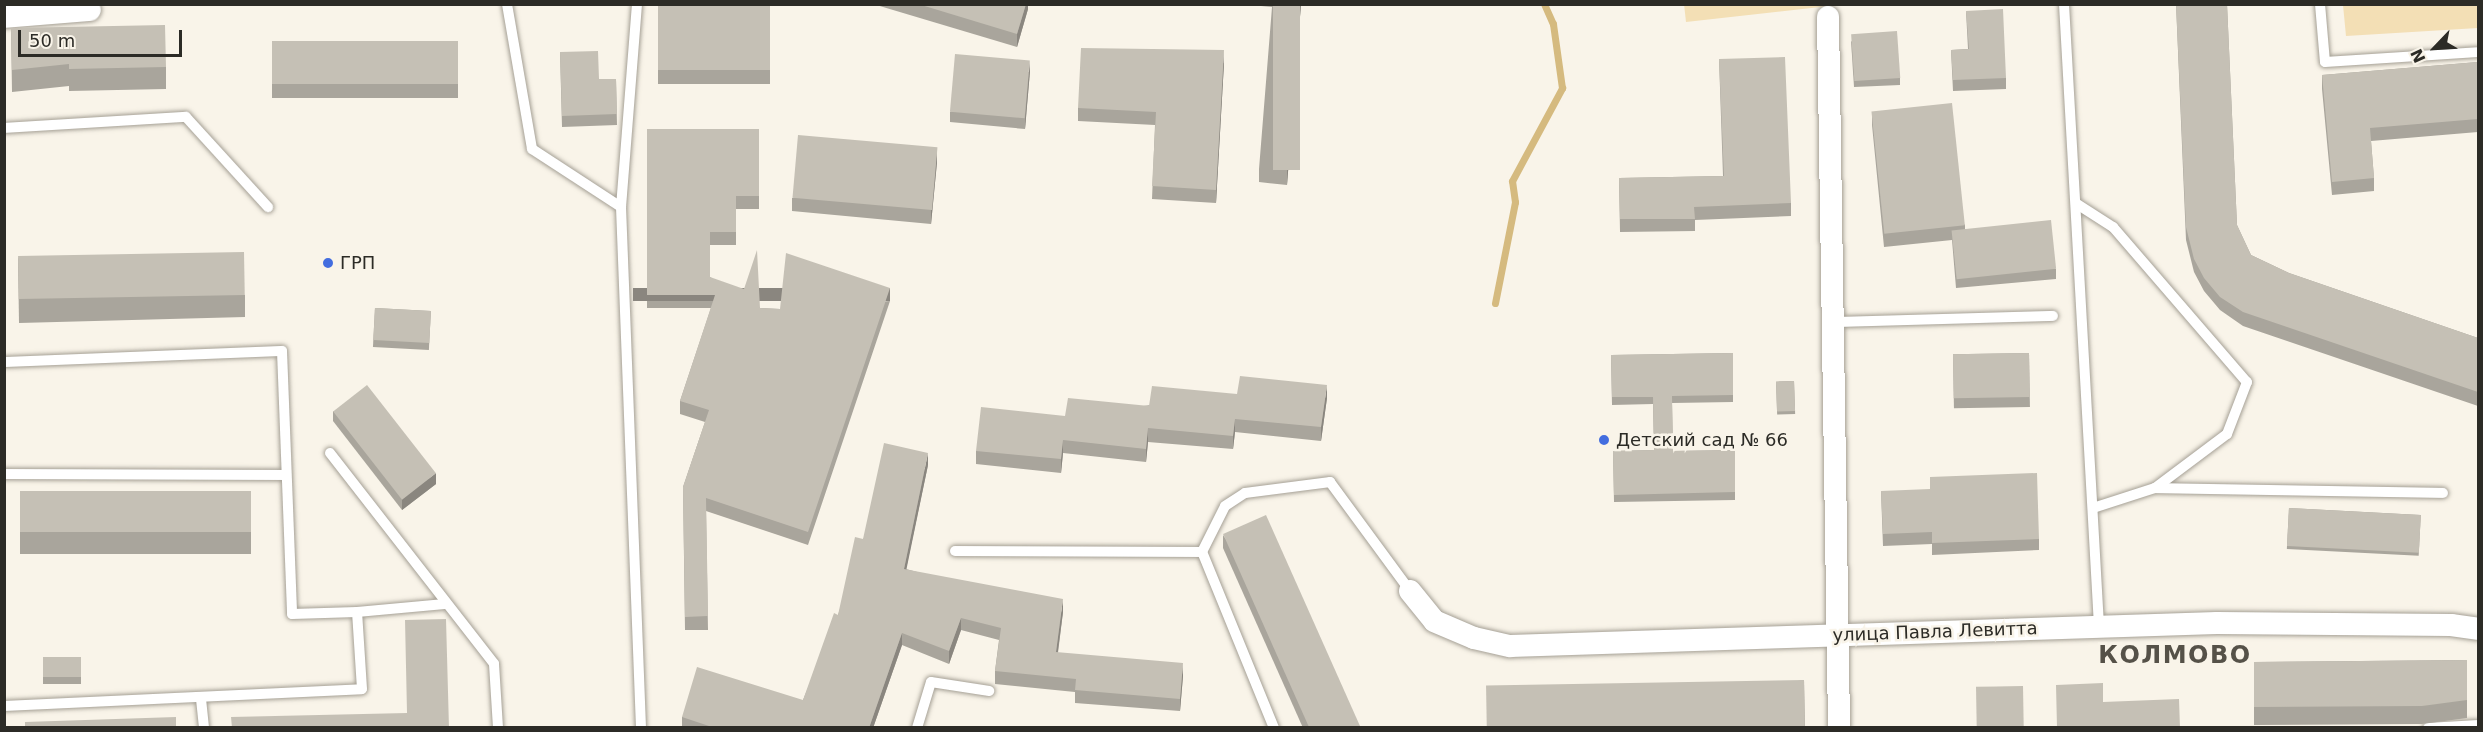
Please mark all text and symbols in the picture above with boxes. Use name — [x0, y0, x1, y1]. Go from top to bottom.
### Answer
scale bar — [21, 18, 184, 56]
north arrow — [2405, 18, 2465, 78]
text: 50 m — [29, 30, 75, 51]
text: N — [2407, 46, 2430, 66]
place label: ГРП — [340, 252, 375, 274]
marker: ГРП — [321, 256, 335, 270]
place label: Детский сад № 66 — [1616, 429, 1788, 451]
marker: Детский сад № 66 — [1597, 433, 1611, 447]
street label: улица Павла Левитта — [1832, 618, 2038, 646]
district label: КОЛМОВО — [2098, 642, 2252, 670]

